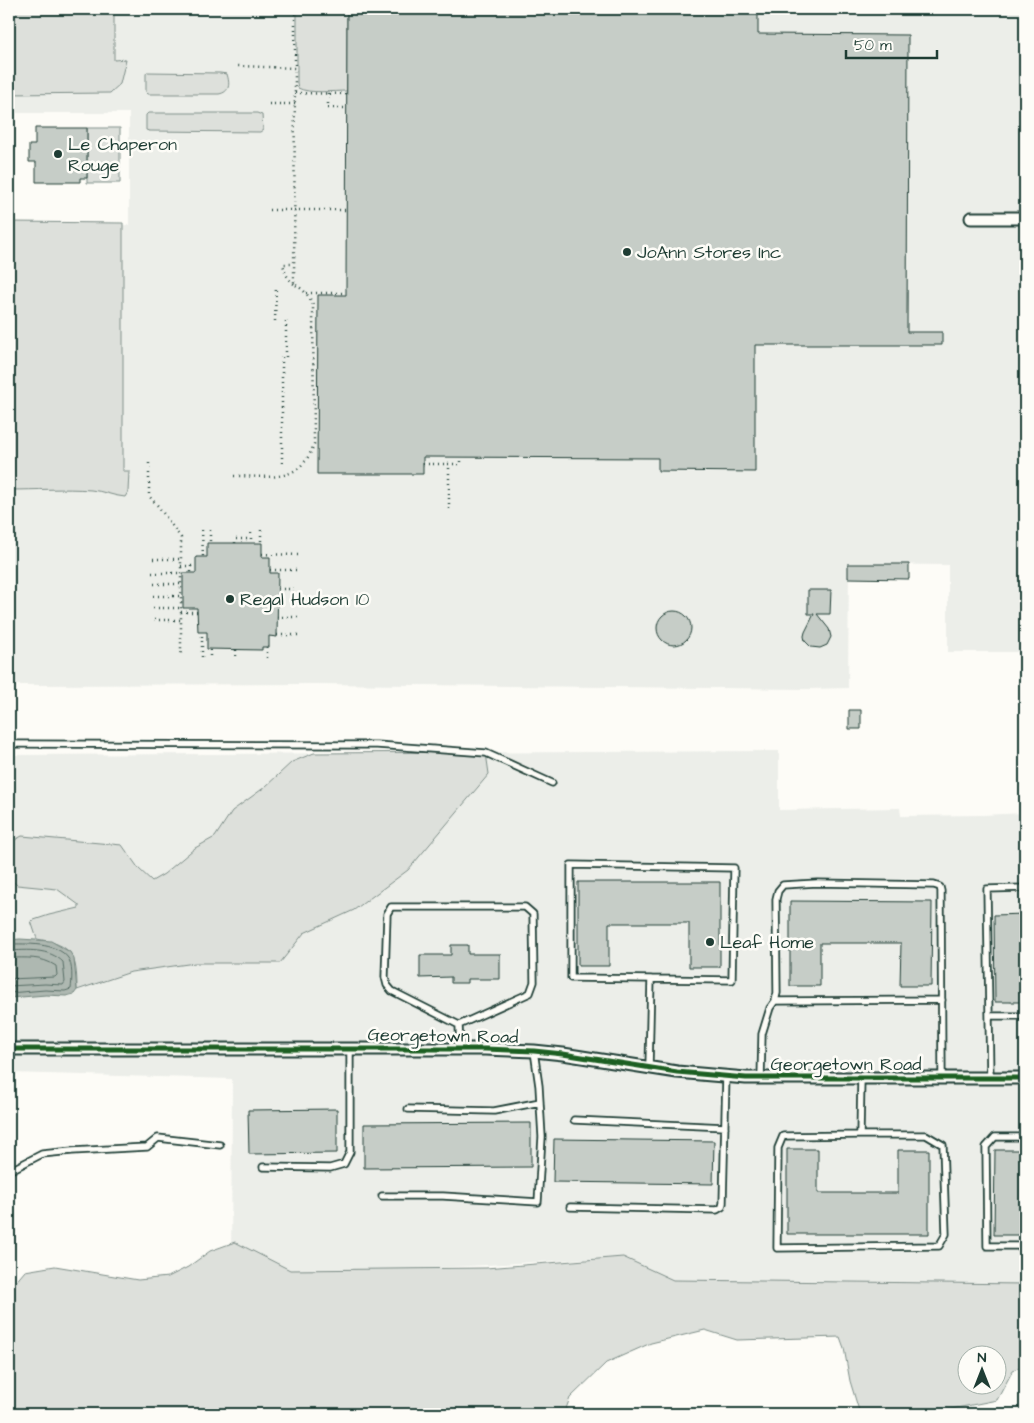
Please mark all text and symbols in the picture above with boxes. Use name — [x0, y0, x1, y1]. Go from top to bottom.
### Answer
scale bar — [846, 28, 938, 60]
text: 50 m — [854, 35, 892, 56]
place label: Le Chaperon Rouge — [68, 132, 177, 179]
marker: Le Chaperon Rouge — [52, 148, 64, 160]
place label: JoAnn Stores Inc — [637, 240, 781, 265]
marker: JoAnn Stores Inc — [621, 246, 633, 258]
place label: Regal Hudson 10 — [240, 587, 369, 613]
marker: Regal Hudson 10 — [224, 593, 236, 605]
place label: Leaf Home — [720, 930, 814, 955]
marker: Leaf Home — [704, 936, 716, 948]
street label: Georgetown Road — [367, 1022, 519, 1051]
street label: Georgetown Road — [771, 1052, 921, 1078]
north arrow — [956, 1346, 1006, 1396]
text: N — [978, 1348, 987, 1368]

